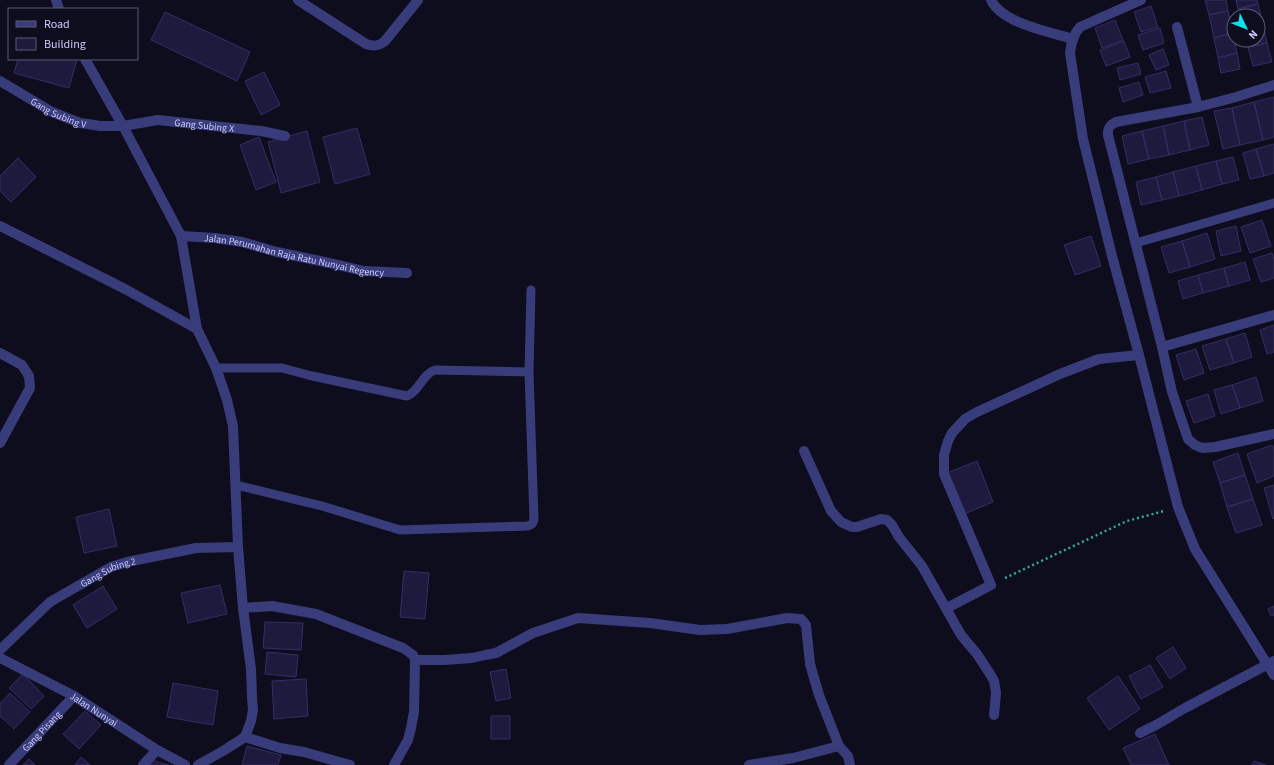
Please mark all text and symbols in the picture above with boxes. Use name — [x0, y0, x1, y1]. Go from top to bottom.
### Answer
legend — [8, 8, 138, 60]
north arrow — [1226, 8, 1266, 48]
text: Road — [44, 16, 70, 33]
text: N — [1245, 27, 1261, 42]
text: Building — [44, 36, 86, 53]
street label: Gang Subing V — [28, 95, 88, 132]
street label: Gang Subing X — [174, 116, 235, 136]
street label: Jalan Perumahan Raja Ratu Nunyai Regency — [204, 231, 385, 280]
street label: Gang Subing 2 — [78, 554, 137, 591]
street label: Jalan Nunyai — [67, 689, 120, 731]
street label: Gang Pisang — [19, 708, 65, 755]

